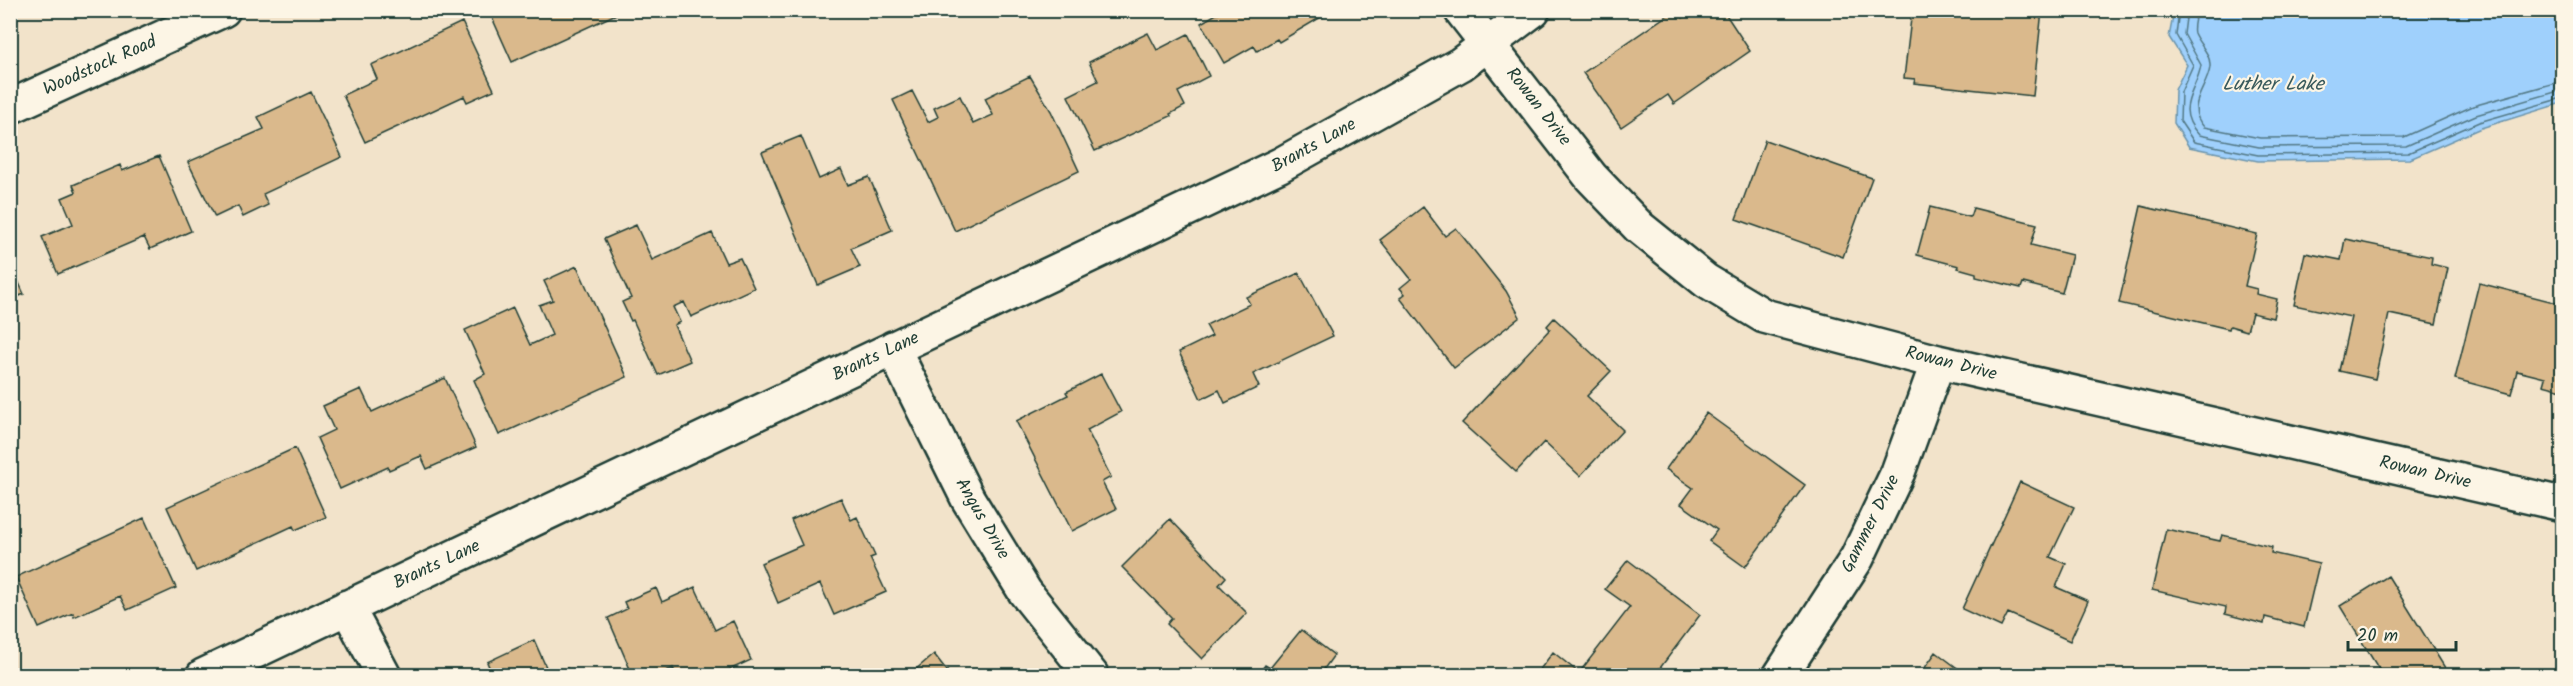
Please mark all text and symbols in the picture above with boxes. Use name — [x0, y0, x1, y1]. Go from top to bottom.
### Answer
street label: Woodstock Road — [38, 28, 163, 104]
street label: Rowan Drive — [1498, 61, 1578, 153]
water label: Luther Lake — [2222, 69, 2326, 101]
street label: Brants Lane — [1266, 111, 1362, 181]
street label: Brants Lane — [828, 324, 924, 390]
street label: Rowan Drive — [1902, 339, 2000, 389]
street label: Rowan Drive — [2376, 448, 2474, 498]
street label: Gammer Drive — [1834, 470, 1908, 578]
street label: Angus Drive — [947, 473, 1017, 565]
street label: Brants Lane — [389, 532, 485, 598]
scale bar — [2348, 614, 2456, 652]
text: 20 m — [2357, 622, 2398, 651]

